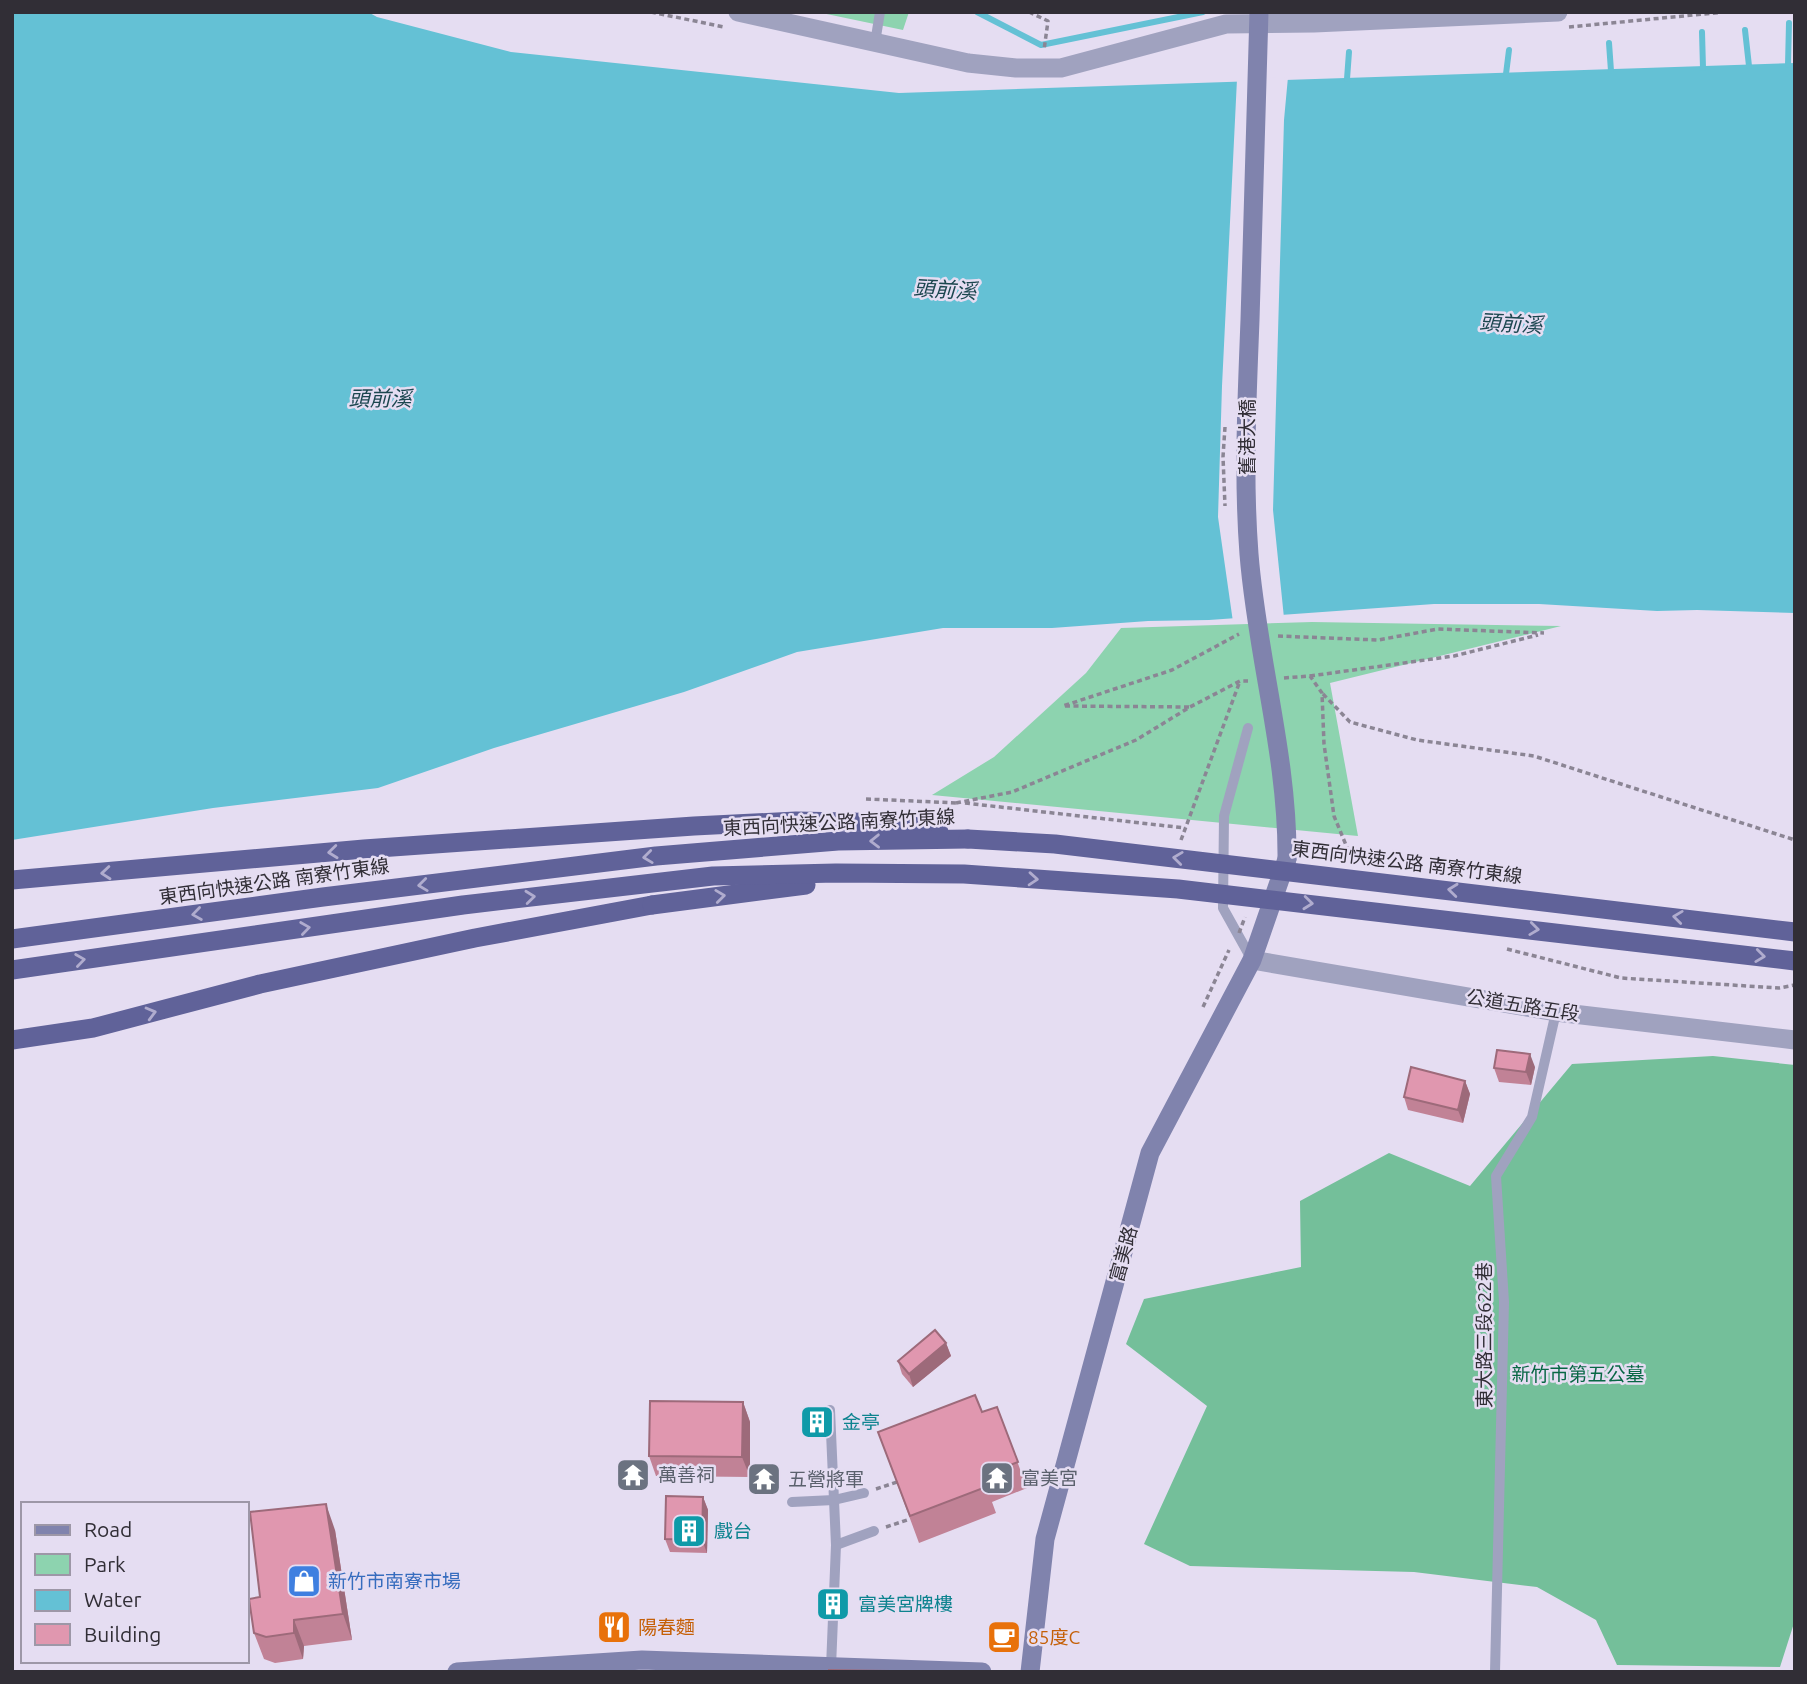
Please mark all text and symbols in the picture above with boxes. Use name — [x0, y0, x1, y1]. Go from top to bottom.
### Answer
water label: 頭前溪 — [913, 275, 980, 303]
water label: 頭前溪 — [1479, 309, 1546, 337]
water label: 頭前溪 — [349, 386, 414, 410]
street label: 舊港大橋 — [1236, 399, 1258, 475]
street label: 東西向快速公路 南寮竹東線 — [722, 805, 956, 839]
one-way arrow — [870, 833, 881, 848]
street label: 東西向快速公路 南寮竹東線 — [1290, 837, 1524, 887]
one-way arrow — [327, 844, 338, 859]
one-way arrow — [643, 850, 654, 865]
one-way arrow — [1172, 851, 1184, 866]
street label: 東西向快速公路 南寮竹東線 — [157, 854, 391, 908]
one-way arrow — [101, 865, 112, 880]
one-way arrow — [1027, 871, 1038, 886]
one-way arrow — [417, 877, 428, 892]
one-way arrow — [1447, 882, 1458, 897]
one-way arrow — [714, 888, 726, 903]
one-way arrow — [525, 890, 536, 905]
one-way arrow — [1302, 896, 1314, 911]
one-way arrow — [191, 906, 203, 921]
one-way arrow — [1673, 910, 1684, 925]
one-way arrow — [299, 920, 311, 935]
one-way arrow — [1528, 922, 1540, 937]
one-way arrow — [1754, 949, 1766, 964]
one-way arrow — [74, 953, 86, 968]
street label: 公道五路五段 — [1465, 985, 1581, 1025]
one-way arrow — [145, 1007, 157, 1021]
street label: 富美路 — [1105, 1224, 1141, 1284]
street label: 東大路三段622巷 — [1473, 1262, 1495, 1408]
park label: 新竹市第五公墓 — [1511, 1363, 1645, 1385]
building icon: 金亭 — [798, 1403, 836, 1441]
place label: 金亭 — [842, 1411, 880, 1433]
temple icon: 萬善祠 — [614, 1456, 652, 1494]
temple icon: 富美宮 — [978, 1459, 1016, 1497]
temple icon: 五營將軍 — [745, 1460, 783, 1498]
place label: 萬善祠 — [658, 1464, 715, 1486]
place label: 富美宮 — [1021, 1467, 1078, 1489]
place label: 五營將軍 — [788, 1468, 864, 1490]
legend — [21, 1502, 248, 1663]
building icon: 戲台 — [670, 1512, 708, 1550]
text: Road — [84, 1517, 132, 1541]
place label: 戲台 — [714, 1520, 752, 1542]
text: Park — [84, 1552, 126, 1576]
shop icon: 新竹市南寮市場 — [285, 1562, 323, 1600]
place label: 新竹市南寮市場 — [328, 1570, 461, 1592]
building icon: 富美宮牌樓 — [814, 1585, 852, 1623]
text: Water — [84, 1587, 142, 1611]
place label: 富美宮牌樓 — [858, 1593, 953, 1615]
restaurant icon: 陽春麵 — [595, 1608, 633, 1646]
place label: 陽春麵 — [638, 1616, 695, 1638]
cafe icon: 85度C — [985, 1618, 1023, 1656]
text: Building — [84, 1622, 161, 1646]
place label: 85度C — [1028, 1626, 1080, 1648]

